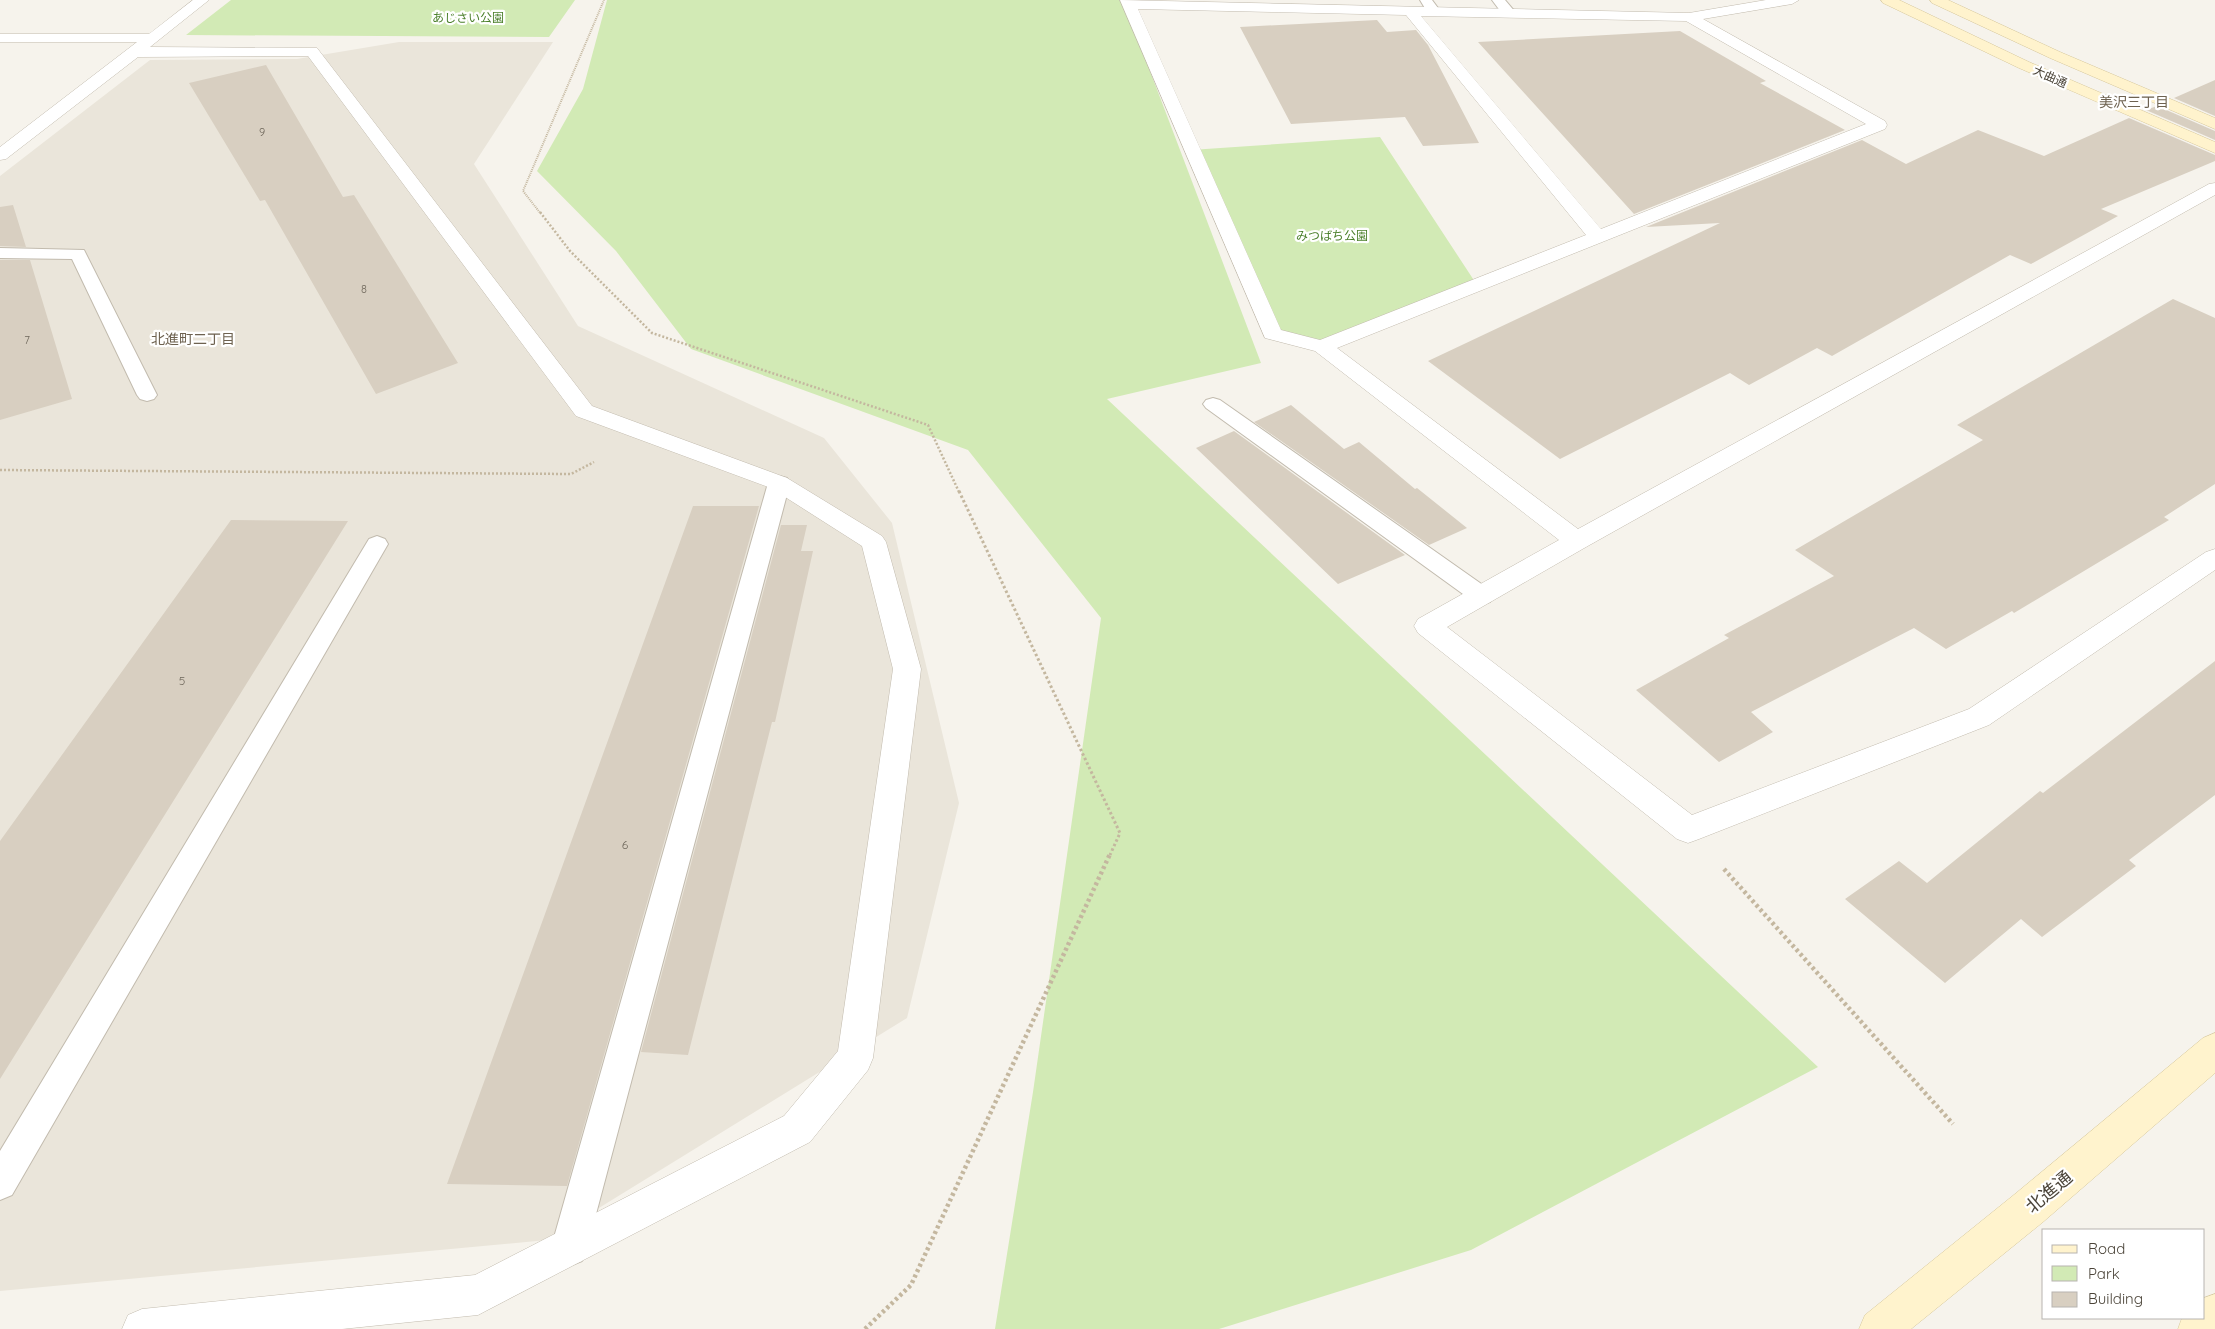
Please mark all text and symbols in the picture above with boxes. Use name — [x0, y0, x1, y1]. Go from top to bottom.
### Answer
park label: あじさい公園 — [432, 10, 504, 25]
street label: 大曲通 — [2031, 62, 2070, 91]
district label: 美沢三丁目 — [2099, 93, 2169, 111]
house number: 9 — [259, 125, 265, 139]
park label: みつばち公園 — [1296, 228, 1368, 243]
house number: 8 — [361, 282, 367, 296]
district label: 北進町二丁目 — [151, 330, 235, 348]
house number: 7 — [24, 333, 30, 347]
house number: 5 — [179, 673, 185, 688]
house number: 6 — [622, 837, 629, 852]
street label: 北進通 — [2021, 1165, 2077, 1218]
legend — [2042, 1229, 2205, 1319]
text: Road — [2088, 1239, 2125, 1258]
text: Park — [2088, 1264, 2120, 1283]
text: Building — [2088, 1289, 2143, 1308]

